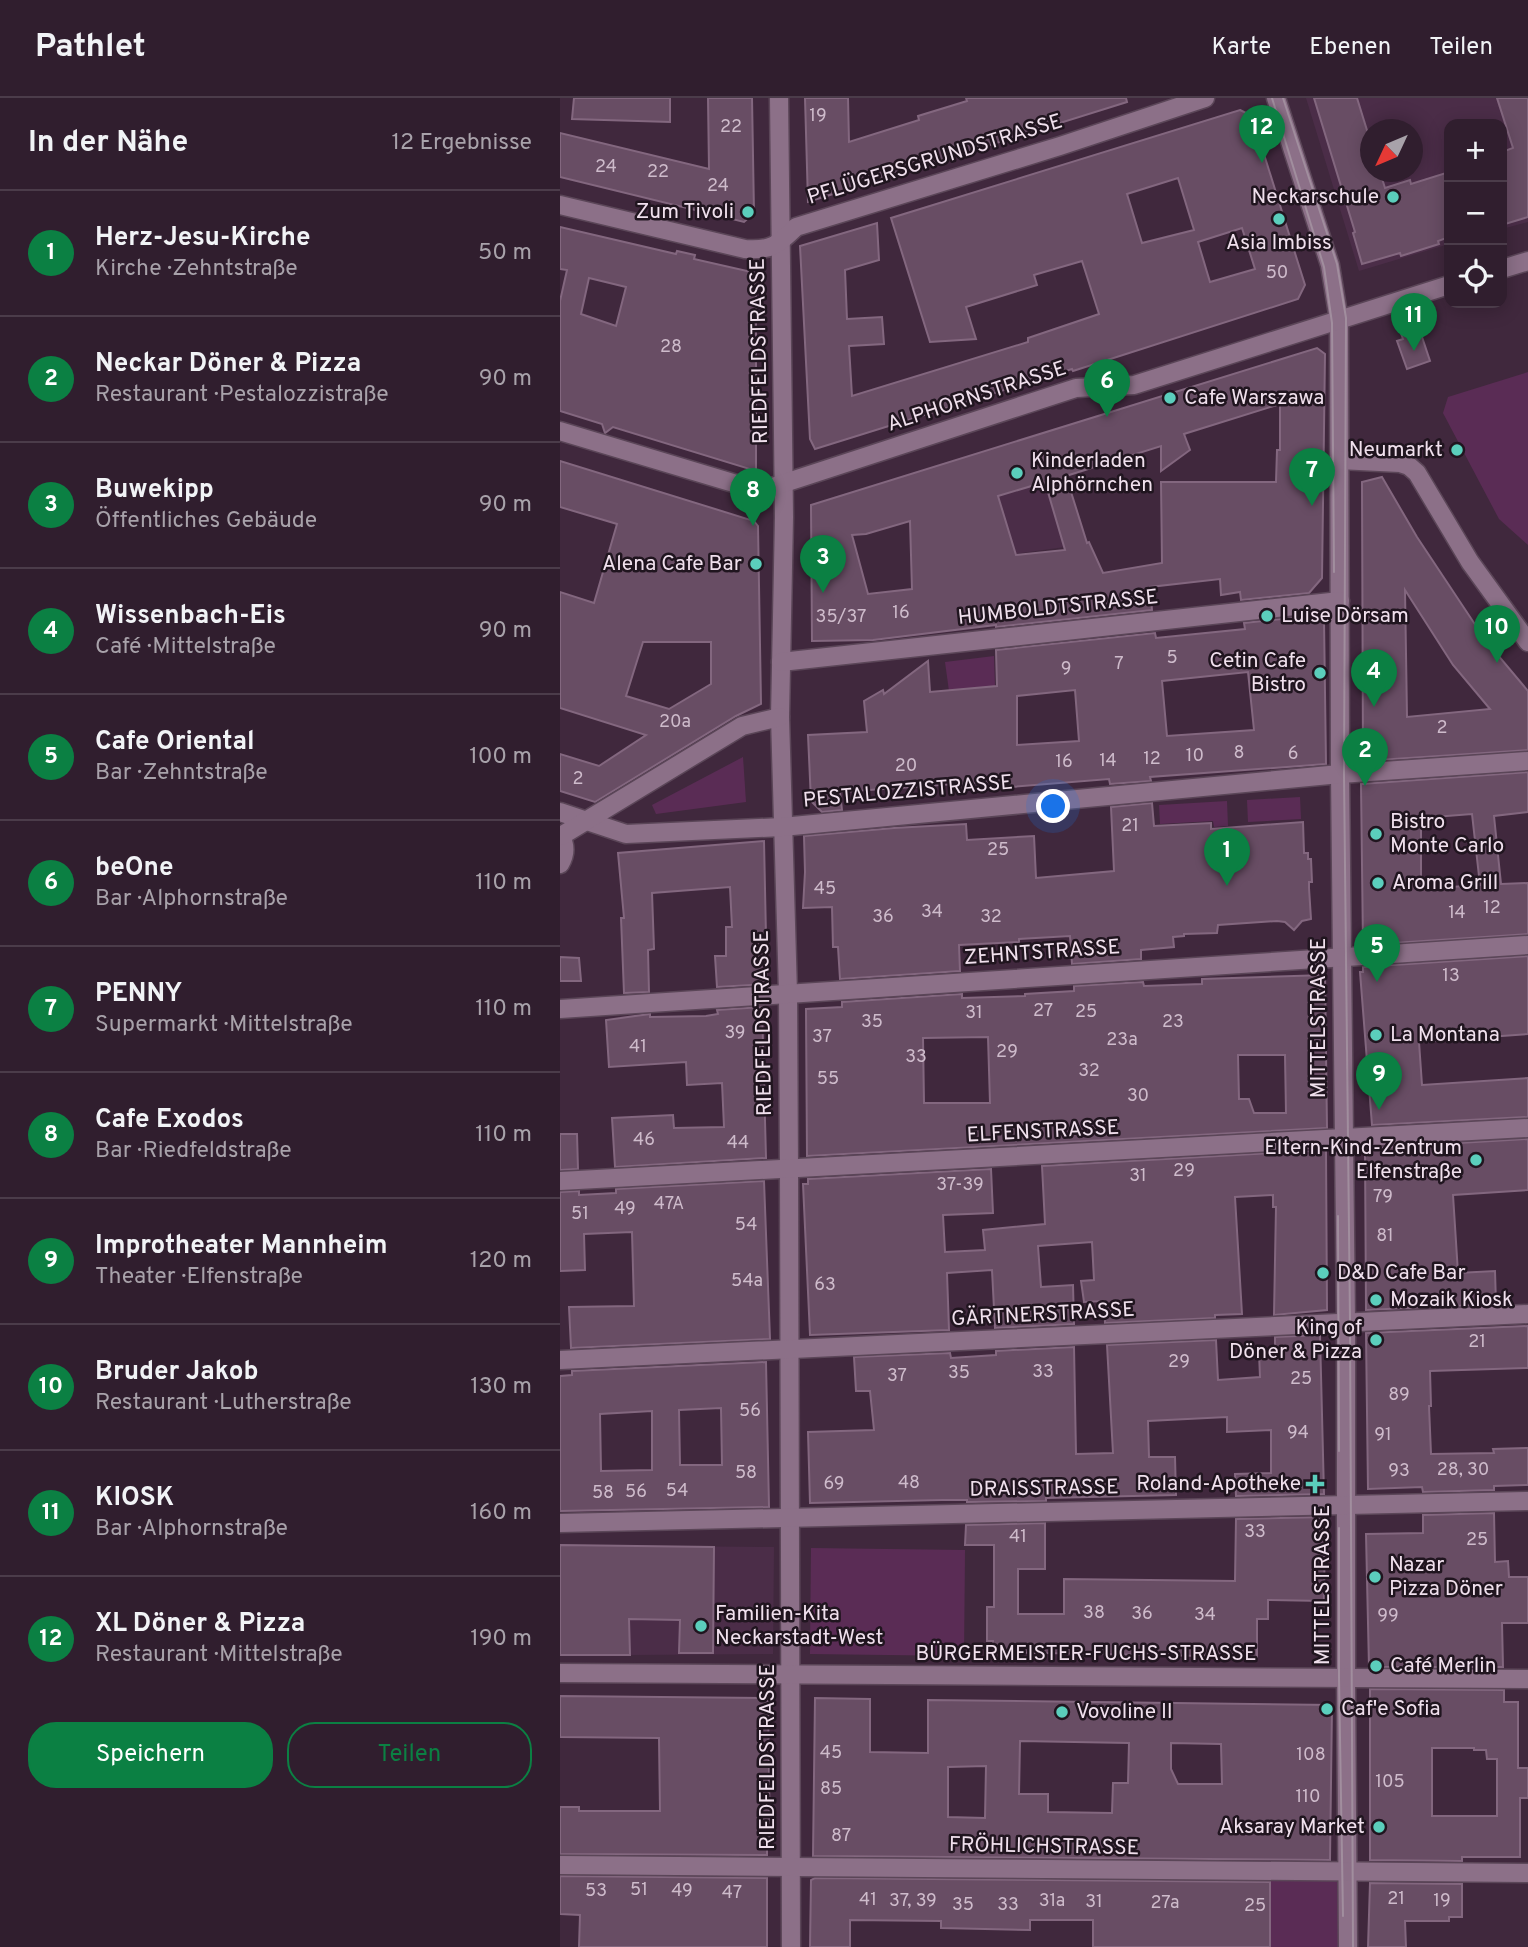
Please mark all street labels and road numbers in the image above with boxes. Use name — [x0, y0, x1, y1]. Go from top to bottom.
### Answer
street label: PFLÜGERSGRUNDSTRASSE — [804, 108, 1066, 212]
street label: RIEDFELDSTRASSE — [745, 258, 775, 444]
street label: ALPHORNSTRASSE — [884, 355, 1070, 439]
street label: HUMBOLDTSTRASSE — [956, 584, 1160, 632]
street label: PESTALOZZISTRASSE — [802, 769, 1014, 815]
street label: RIEDFELDSTRASSE — [749, 930, 779, 1116]
street label: ZEHNTSTRASSE — [963, 934, 1121, 972]
street label: MITTELSTRASSE — [1306, 938, 1333, 1098]
street label: ELFENSTRASSE — [966, 1115, 1120, 1149]
street label: GÄRTNERSTRASSE — [951, 1297, 1135, 1333]
street label: DRAISSTRASSE — [969, 1474, 1119, 1504]
street label: MITTELSTRASSE — [1310, 1505, 1337, 1665]
street label: BÜRGERMEISTER-FUCHS-STRASSE — [916, 1641, 1256, 1668]
street label: RIEDFELDSTRASSE — [755, 1664, 782, 1850]
street label: FRÖHLICHSTRASSE — [949, 1832, 1139, 1862]

